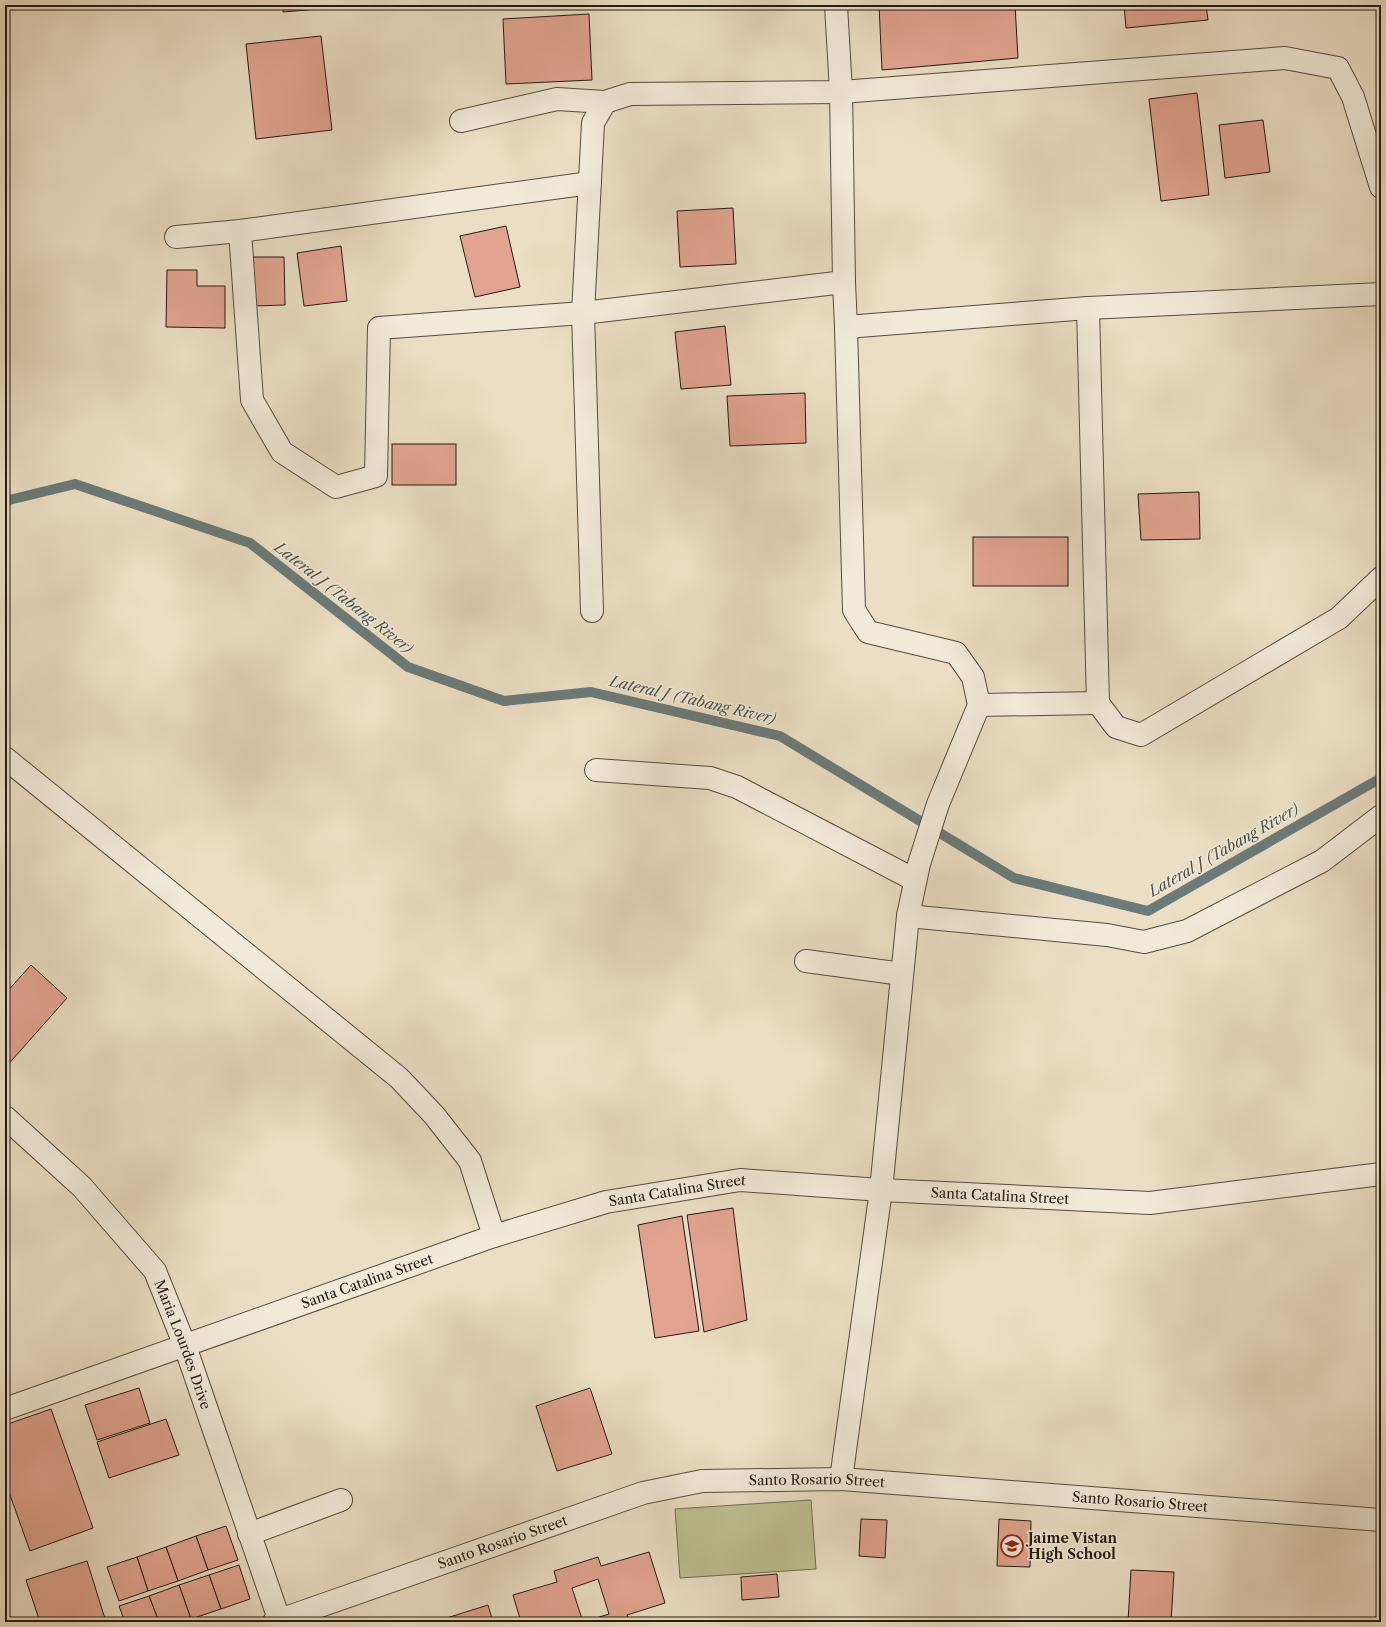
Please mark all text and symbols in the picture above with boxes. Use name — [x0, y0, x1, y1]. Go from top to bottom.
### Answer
water label: Lateral J (Tabang River) — [270, 537, 417, 658]
water label: Lateral J (Tabang River) — [607, 671, 779, 728]
water label: Lateral J (Tabang River) — [1144, 799, 1302, 901]
street label: Santa Catalina Street — [607, 1171, 747, 1210]
street label: Santa Catalina Street — [930, 1183, 1070, 1208]
street label: Santa Catalina Street — [299, 1249, 435, 1313]
street label: Maria Lourdes Drive — [150, 1277, 215, 1412]
street label: Santo Rosario Street — [749, 1470, 886, 1491]
street label: Santo Rosario Street — [1071, 1488, 1209, 1516]
street label: Santo Rosario Street — [435, 1511, 570, 1573]
place label: Jaime Vistan High School — [1025, 1529, 1118, 1563]
school or university icon: Jaime Vistan High School — [999, 1533, 1025, 1559]

